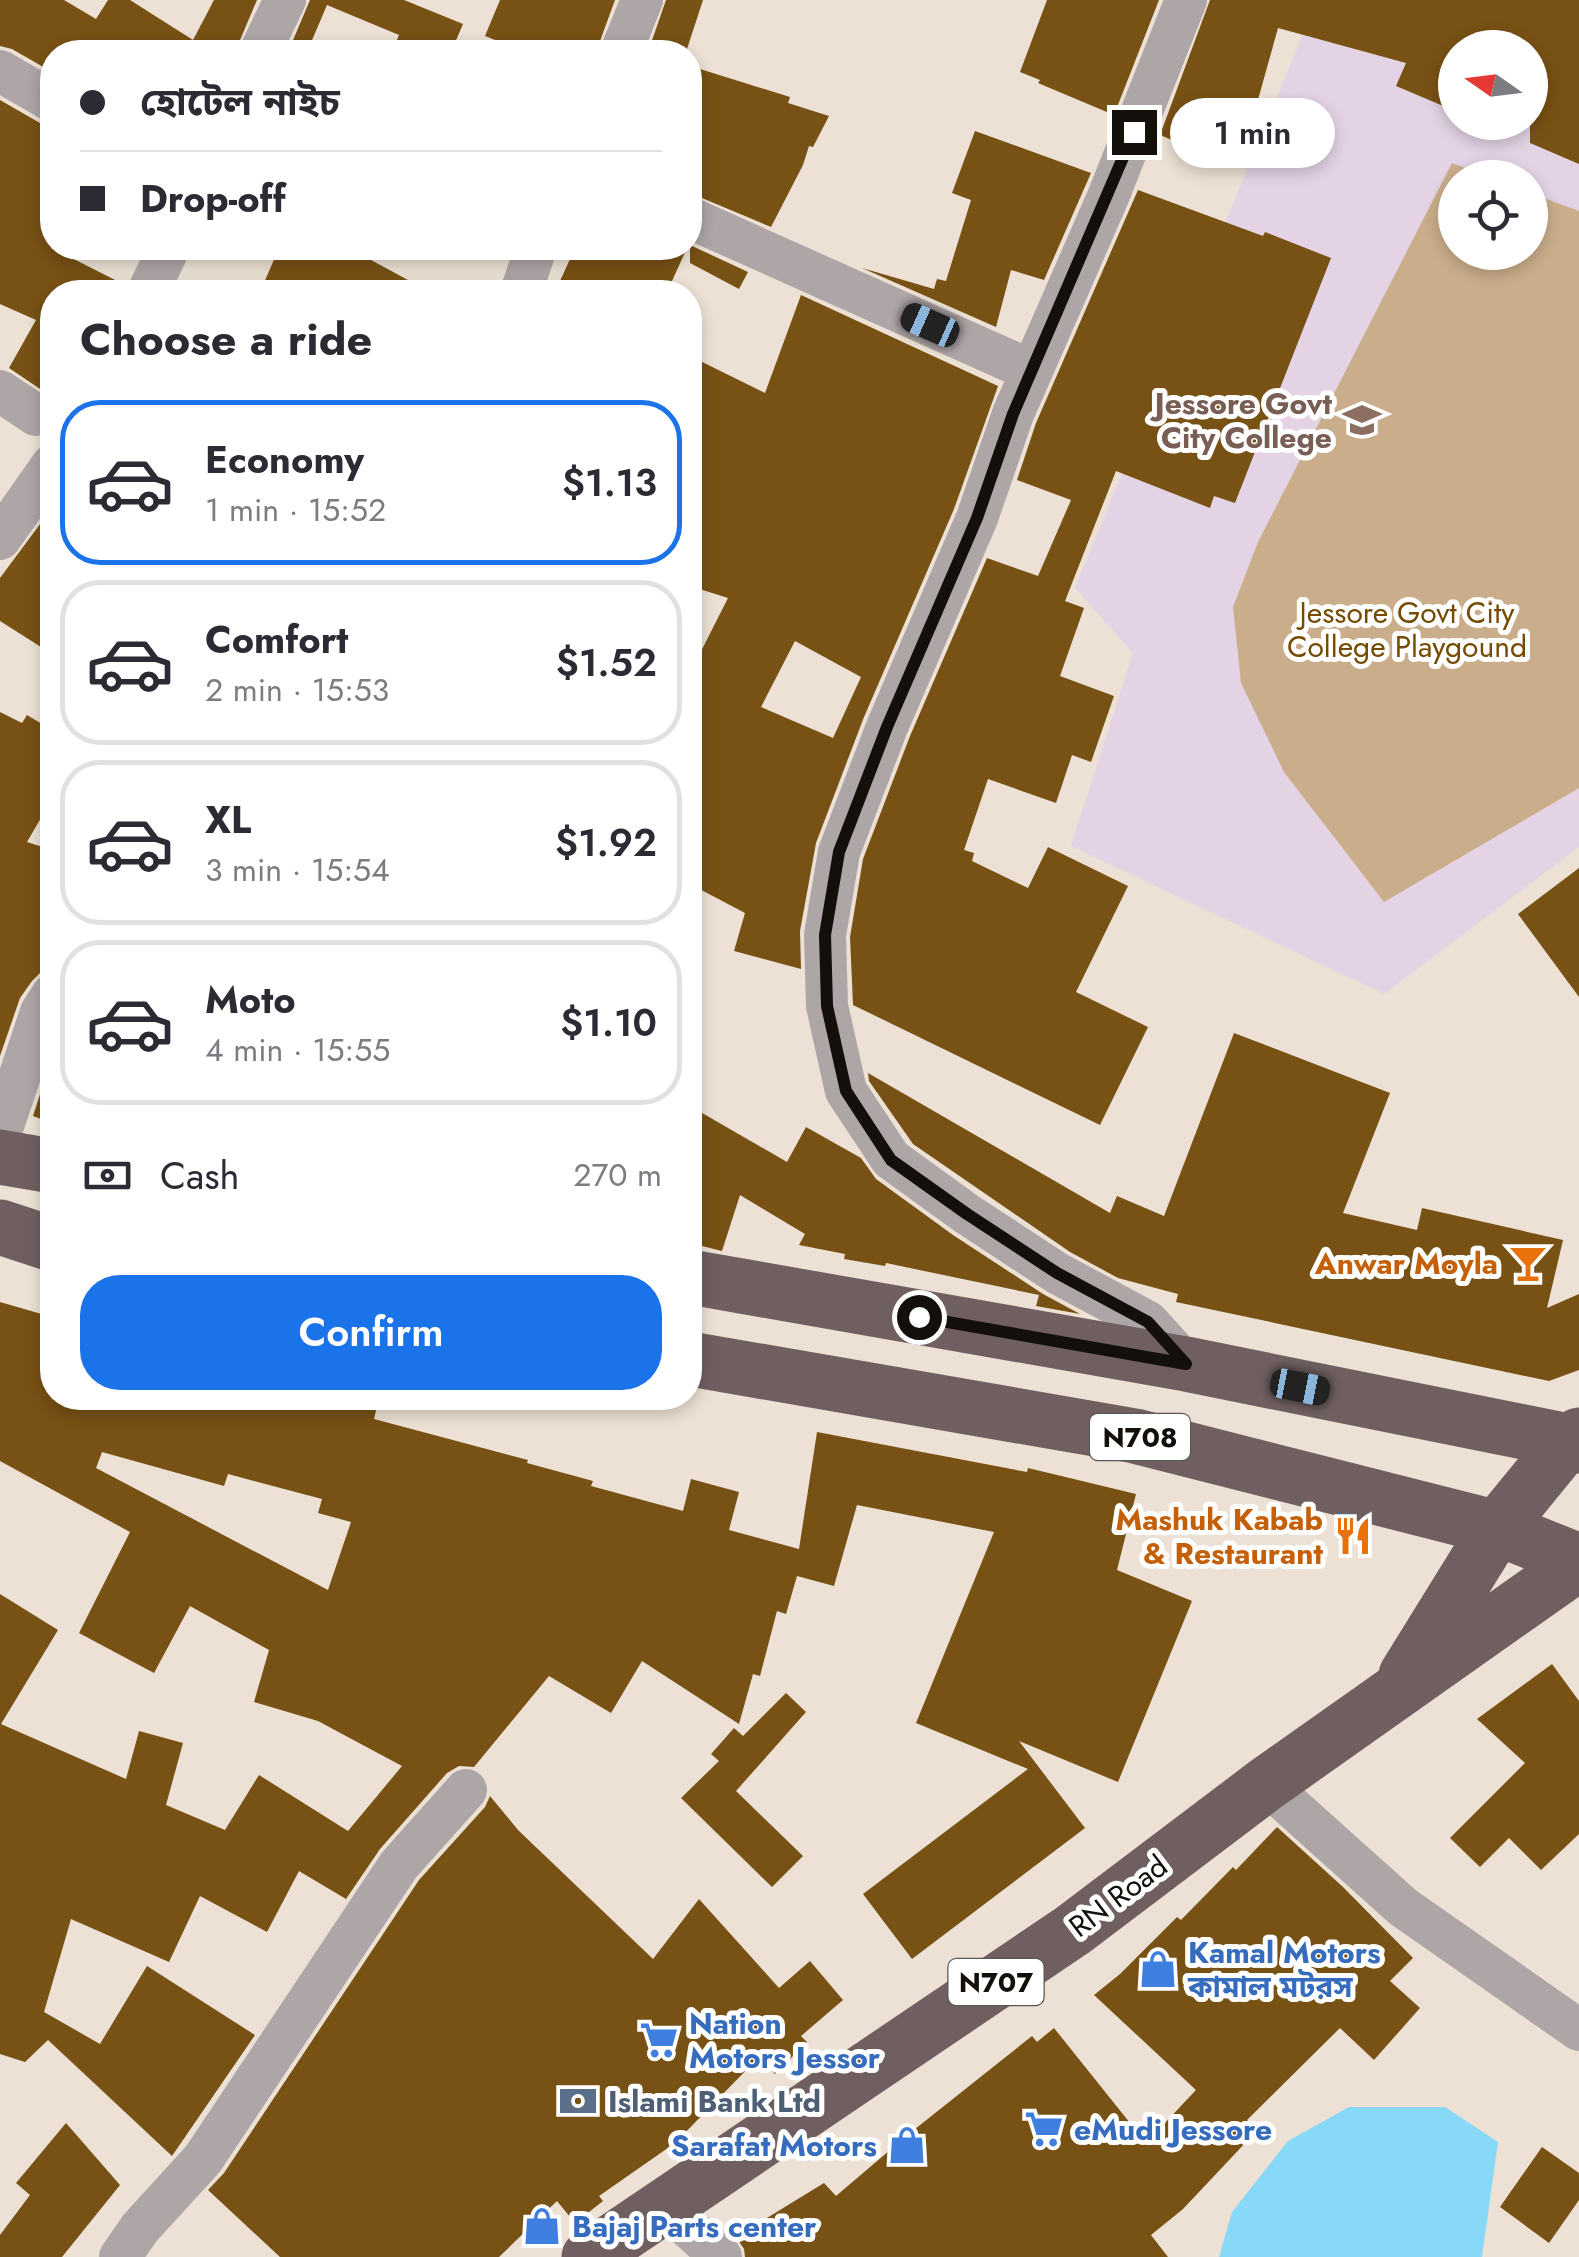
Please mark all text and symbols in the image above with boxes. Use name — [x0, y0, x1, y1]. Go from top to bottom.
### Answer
north arrow — [1438, 30, 1548, 140]
map controls — [1438, 30, 1548, 270]
text: হোটেল নাইচ — [140, 74, 340, 129]
callout: 1 min — [1169, 97, 1334, 167]
route end — [1112, 110, 1157, 155]
text: 1 min — [1214, 110, 1291, 156]
button: locate — [1438, 160, 1548, 270]
text: Drop-off — [140, 171, 286, 226]
car — [896, 299, 964, 351]
text: Choose a ride — [80, 307, 372, 372]
place label: Jessore Govt City College — [1150, 382, 1332, 459]
school or university icon: Jessore Govt City College — [1341, 399, 1383, 441]
text: Economy — [205, 432, 364, 487]
icon: car — [85, 438, 175, 528]
text: $1.13 — [562, 455, 657, 510]
text: 1 min · 15:52 — [205, 487, 386, 533]
park label: Jessore Govt City College Playgound — [1287, 591, 1527, 668]
text: Comfort — [205, 612, 348, 667]
icon: car — [85, 618, 175, 708]
text: $1.52 — [556, 635, 657, 690]
text: 2 min · 15:53 — [205, 667, 389, 713]
text: XL — [205, 792, 251, 847]
icon: car — [85, 798, 175, 888]
text: $1.92 — [555, 815, 657, 870]
text: 3 min · 15:54 — [205, 847, 390, 893]
text: Moto — [205, 972, 296, 1027]
icon: car — [85, 978, 175, 1068]
text: $1.10 — [560, 995, 657, 1050]
text: 4 min · 15:55 — [205, 1027, 390, 1073]
icon: cash — [80, 1148, 135, 1203]
text: Cash — [160, 1148, 240, 1203]
text: 270 m — [573, 1152, 662, 1198]
place label: Anwar Moyla — [1314, 1242, 1498, 1285]
bar icon: Anwar Moyla — [1507, 1242, 1549, 1284]
button: Confirm — [80, 1275, 662, 1390]
route start — [897, 1295, 942, 1340]
car — [1268, 1367, 1332, 1407]
road number: N708 — [1090, 1414, 1190, 1460]
place label: Mashuk Kabab & Restaurant — [1115, 1498, 1323, 1575]
restaurant icon: Mashuk Kabab & Restaurant — [1332, 1515, 1374, 1557]
street label: RN Road — [1060, 1845, 1176, 1947]
place label: Kamal Motors কামাল মটরস — [1187, 1931, 1381, 2008]
shop icon: Kamal Motors কামাল মটরস — [1137, 1948, 1179, 1990]
road number: N707 — [948, 1959, 1044, 2005]
place label: Nation Motors Jessor — [689, 2002, 881, 2079]
supermarket icon: Nation Motors Jessor — [638, 2019, 680, 2061]
bank icon: Islami Bank Ltd — [557, 2080, 599, 2122]
place label: Islami Bank Ltd — [608, 2080, 821, 2123]
supermarket icon: eMudi Jessore — [1023, 2108, 1065, 2150]
place label: eMudi Jessore — [1074, 2108, 1272, 2151]
place label: Sarafat Motors — [671, 2124, 877, 2167]
shop icon: Sarafat Motors — [886, 2124, 928, 2166]
shop icon: Bajaj Parts center — [521, 2205, 563, 2247]
place label: Bajaj Parts center — [572, 2205, 817, 2248]

